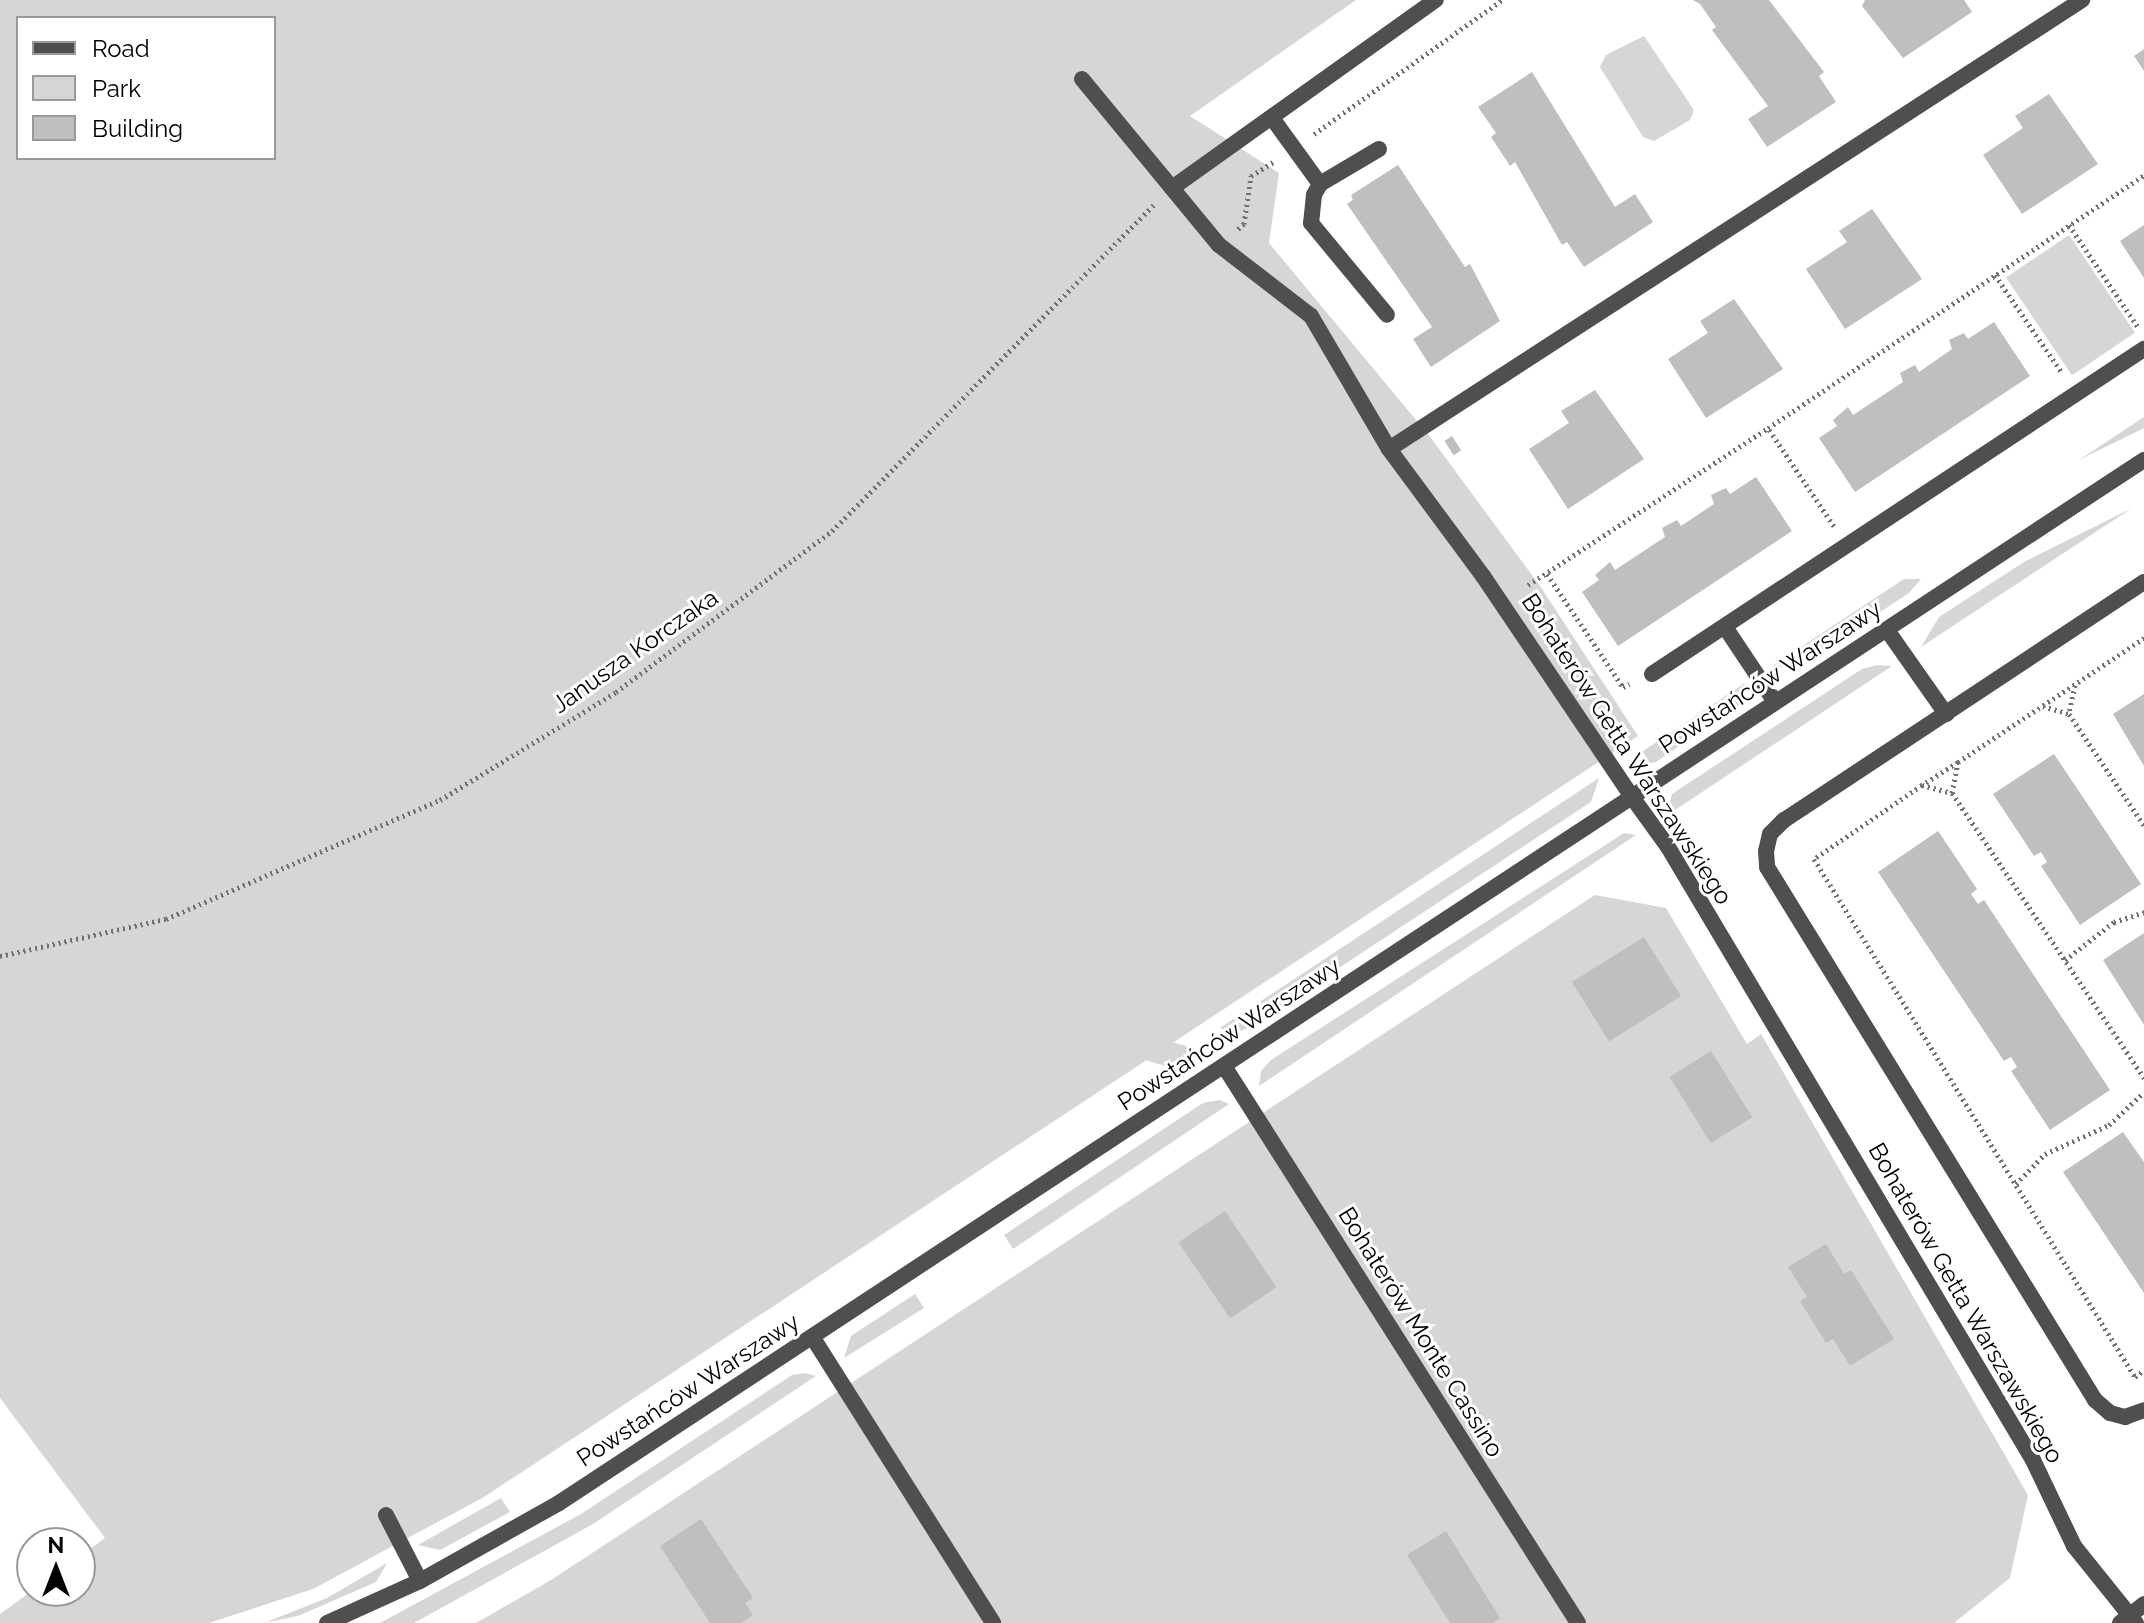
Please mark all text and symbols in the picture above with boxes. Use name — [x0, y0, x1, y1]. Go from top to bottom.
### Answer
legend — [16, 16, 276, 160]
text: Road — [92, 34, 150, 63]
text: Park — [92, 74, 141, 103]
text: Building — [92, 114, 183, 143]
street label: Janusza Korczaka — [546, 583, 724, 719]
street label: Bohaterów Getta Warszawskiego — [1515, 587, 1739, 911]
street label: Powstańców Warszawy — [1653, 594, 1887, 760]
street label: Powstańców Warszawy — [1112, 951, 1346, 1117]
street label: Bohaterów Getta Warszawskiego — [1862, 1137, 2070, 1469]
street label: Bohaterów Monte Cassino — [1332, 1201, 1510, 1463]
street label: Powstańców Warszawy — [571, 1307, 805, 1473]
north arrow — [16, 1527, 96, 1607]
text: N — [48, 1532, 64, 1558]

